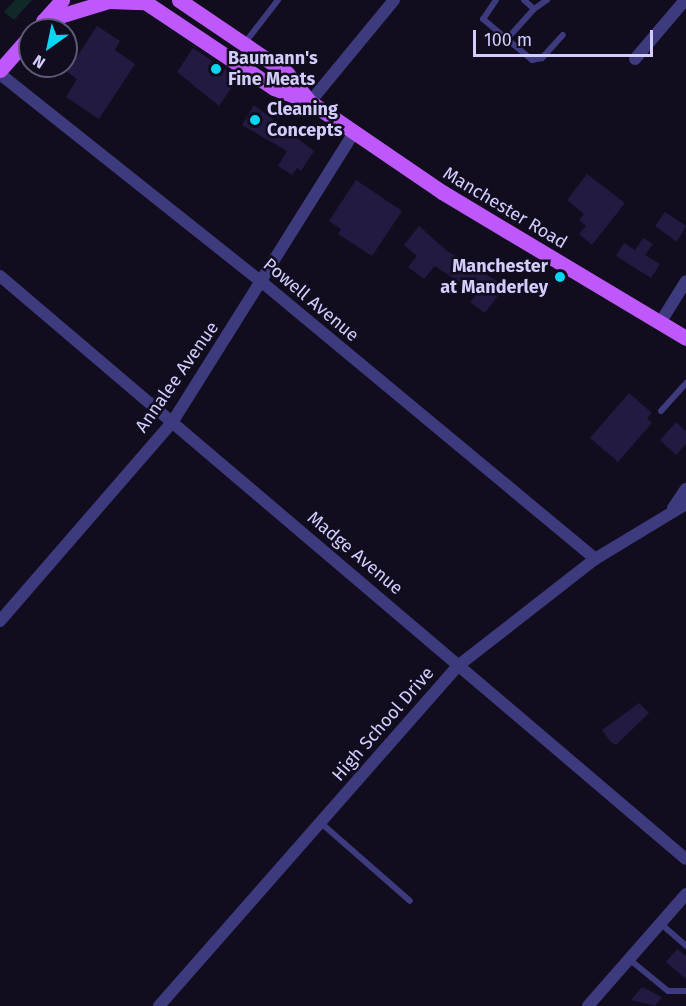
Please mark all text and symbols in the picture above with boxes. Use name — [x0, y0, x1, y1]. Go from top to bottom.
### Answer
north arrow — [18, 18, 78, 78]
scale bar — [476, 18, 656, 56]
text: 100 m — [484, 29, 532, 51]
place label: Baumann's Fine Meats — [228, 48, 318, 90]
text: N — [29, 51, 49, 73]
marker: Baumann's Fine Meats — [209, 62, 223, 76]
place label: Cleaning Concepts — [267, 99, 342, 142]
marker: Cleaning Concepts — [248, 113, 262, 127]
street label: Manchester Road — [439, 162, 571, 254]
street label: Powell Avenue — [259, 254, 363, 346]
place label: Manchester at Manderley — [440, 256, 548, 298]
marker: Manchester at Manderley — [553, 270, 567, 284]
street label: Annalee Avenue — [131, 317, 223, 437]
street label: Madge Avenue — [303, 507, 407, 599]
street label: High School Drive — [328, 662, 438, 786]

